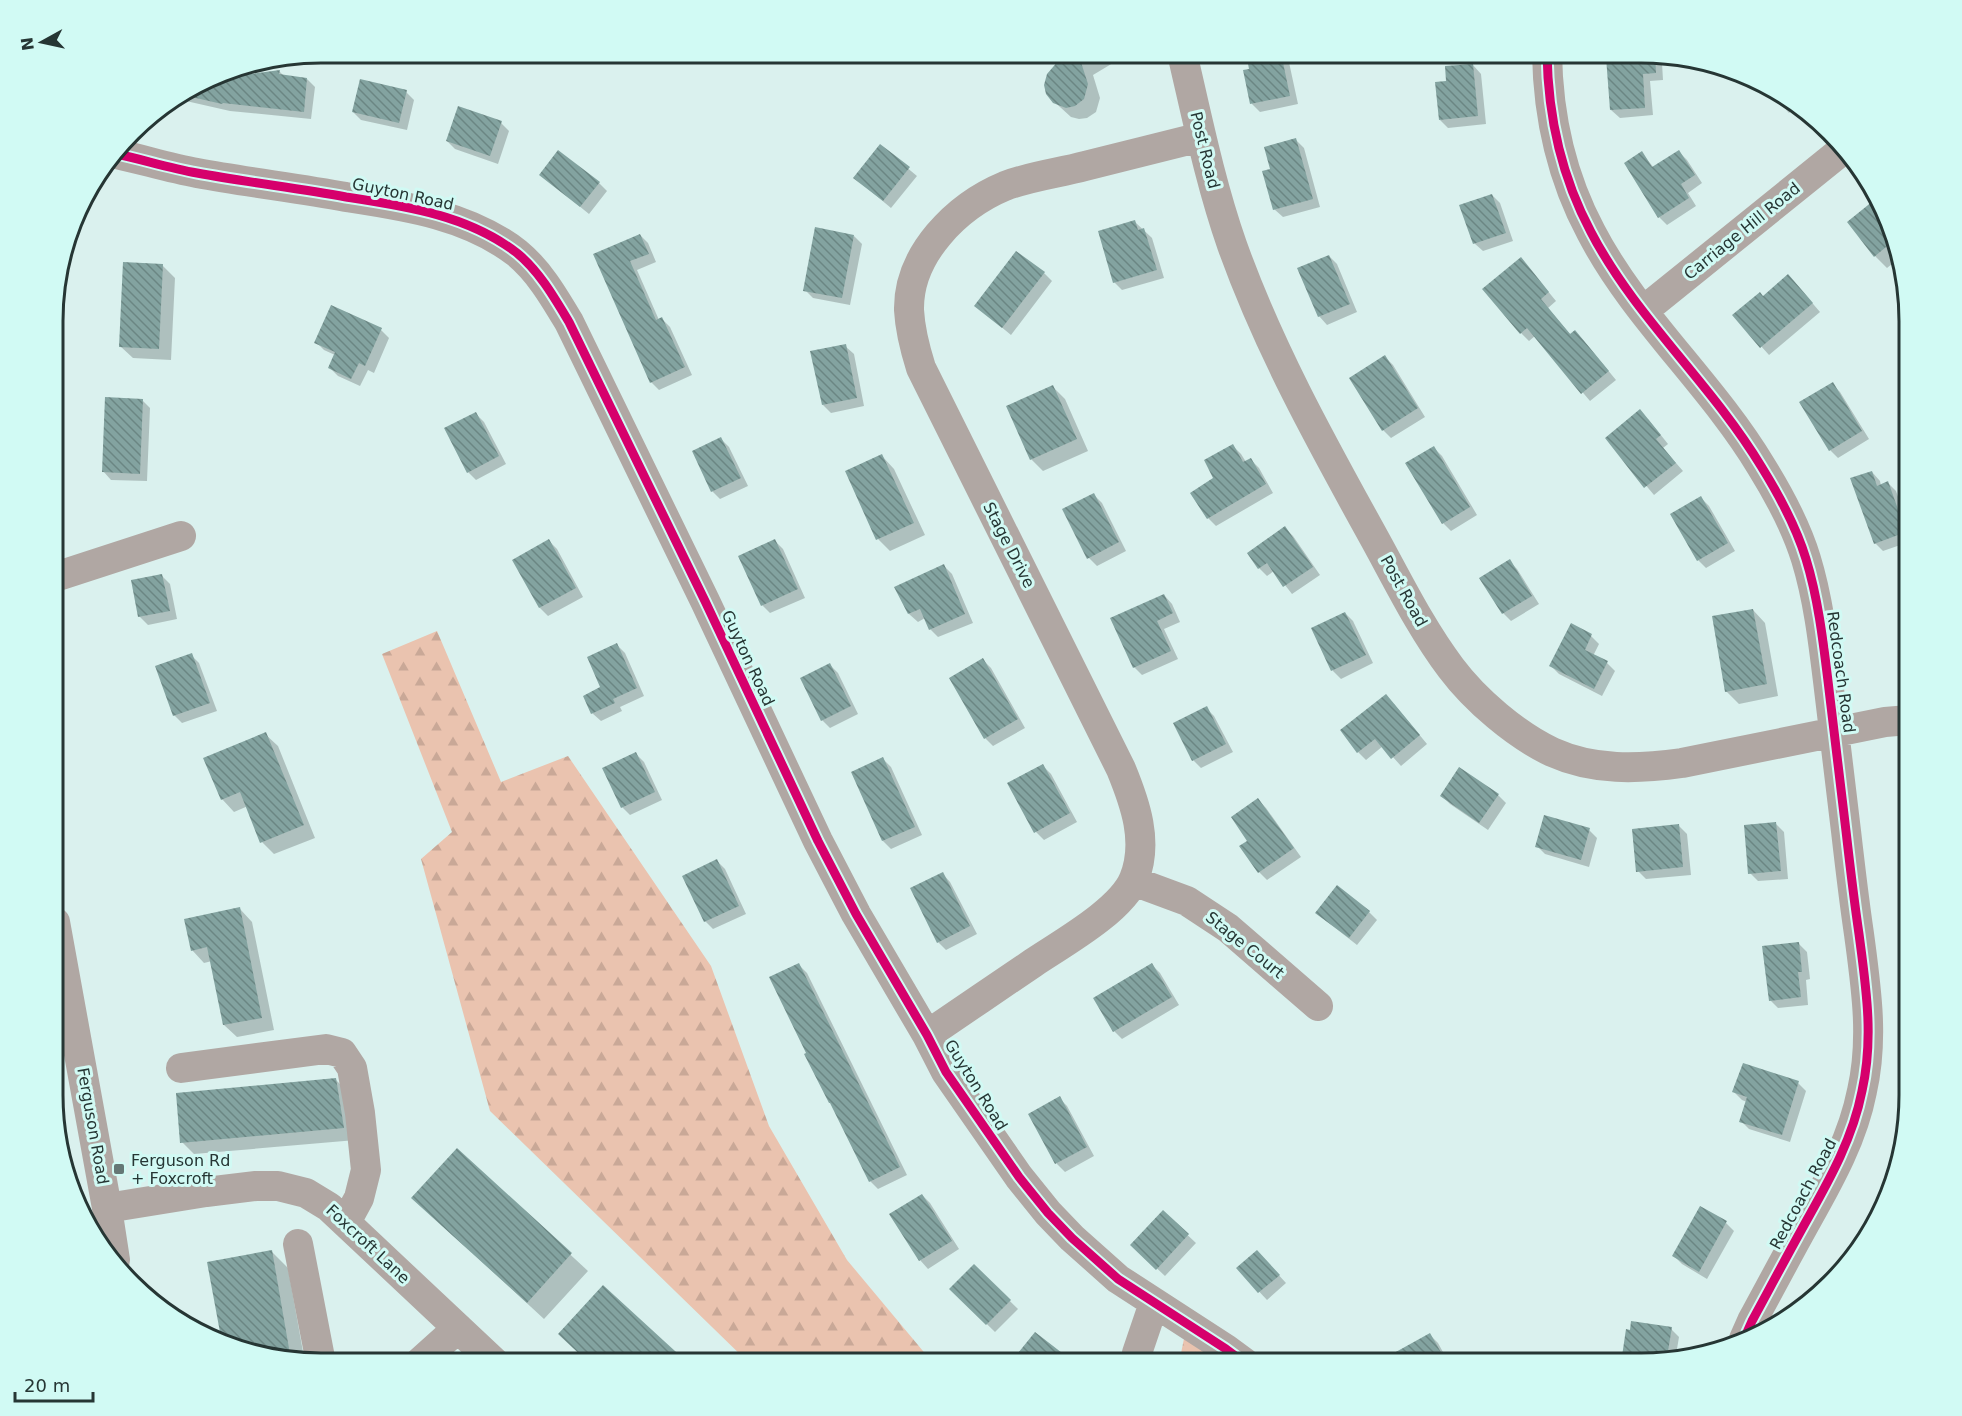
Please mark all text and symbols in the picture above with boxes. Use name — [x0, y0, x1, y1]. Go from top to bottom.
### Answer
north arrow — [12, 12, 72, 72]
text: N — [17, 36, 38, 52]
street label: Post Road — [1186, 110, 1224, 190]
street label: Guyton Road — [350, 174, 456, 214]
street label: Carriage Hill Road — [1680, 178, 1804, 284]
street label: Stage Drive — [979, 499, 1039, 591]
street label: Post Road — [1377, 552, 1431, 630]
street label: Guyton Road — [718, 607, 778, 709]
street label: Redcoach Road — [1823, 610, 1859, 734]
street label: Stage Court — [1202, 908, 1288, 982]
street label: Guyton Road — [941, 1036, 1011, 1134]
street label: Ferguson Road — [73, 1066, 113, 1186]
street label: Redcoach Road — [1766, 1135, 1840, 1253]
place label: Ferguson Rd + Foxcroft — [131, 1151, 230, 1188]
marker: Ferguson Rd + Foxcroft — [112, 1162, 126, 1176]
street label: Foxcroft Lane — [322, 1200, 414, 1288]
scale bar — [15, 1365, 93, 1403]
text: 20 m — [24, 1375, 70, 1396]

